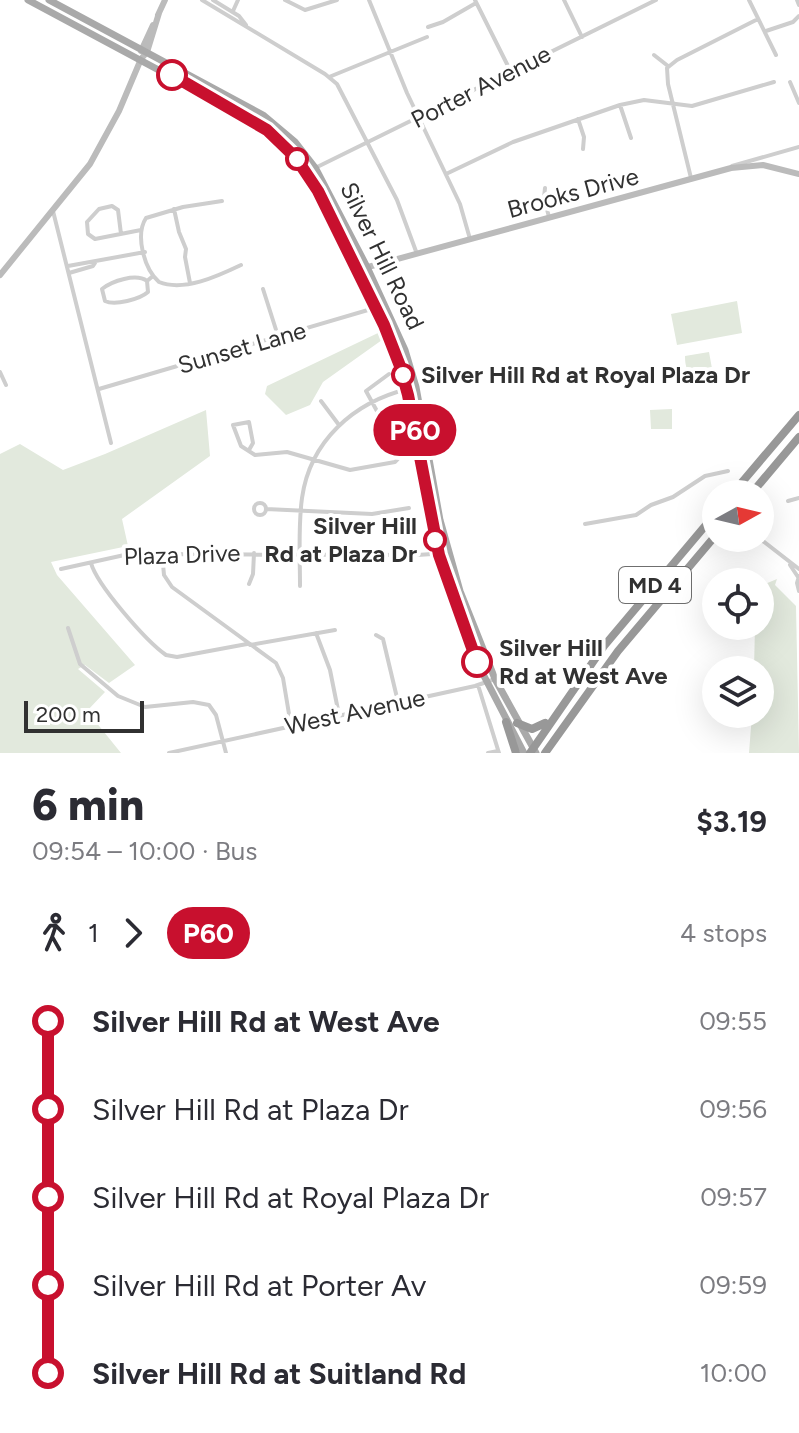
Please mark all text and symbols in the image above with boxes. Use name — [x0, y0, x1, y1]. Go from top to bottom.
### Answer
street label: Porter Avenue — [406, 39, 556, 134]
unlabelled marker — [157, 60, 187, 90]
unlabelled marker — [286, 148, 308, 170]
street label: Brooks Drive — [504, 161, 642, 224]
street label: Silver Hill Road — [334, 177, 431, 334]
street label: Sunset Lane — [174, 315, 309, 380]
place label: Silver Hill Rd at Royal Plaza Dr — [421, 360, 750, 389]
marker: Silver Hill Rd at Royal Plaza Dr — [392, 364, 414, 386]
line badge: P60 — [369, 404, 461, 456]
text: P60 — [389, 413, 441, 447]
north arrow — [702, 480, 774, 552]
map controls — [702, 480, 774, 728]
place label: Silver Hill Rd at Plaza Dr — [264, 511, 417, 568]
marker: Silver Hill Rd at Plaza Dr — [424, 529, 446, 551]
street label: Plaza Drive — [123, 538, 241, 571]
road number: MD 4 — [619, 567, 691, 603]
button: locate — [702, 568, 774, 640]
place label: Silver Hill Rd at West Ave — [499, 633, 667, 690]
marker: Silver Hill Rd at West Ave — [462, 647, 492, 677]
button: layers — [702, 656, 774, 728]
street label: West Avenue — [282, 683, 428, 741]
scale bar — [24, 697, 144, 733]
text: 200 m — [36, 701, 101, 728]
text: 6 min — [32, 778, 144, 831]
text: $3.19 — [696, 803, 767, 840]
text: 09:54 – 10:00 · Bus — [32, 835, 257, 867]
icon: walk — [32, 911, 76, 955]
icon: forward — [111, 911, 155, 955]
text: P60 — [183, 916, 234, 950]
text: 1 — [88, 917, 99, 949]
text: 4 stops — [680, 917, 767, 949]
text: Silver Hill Rd at West Ave — [92, 1003, 440, 1040]
text: 09:55 — [699, 1005, 767, 1037]
text: Silver Hill Rd at Plaza Dr — [92, 1091, 409, 1128]
text: 09:56 — [699, 1093, 767, 1125]
text: Silver Hill Rd at Royal Plaza Dr — [92, 1179, 489, 1216]
text: 09:57 — [700, 1181, 767, 1213]
text: Silver Hill Rd at Porter Av — [92, 1267, 426, 1304]
text: 09:59 — [699, 1269, 767, 1301]
text: Silver Hill Rd at Suitland Rd — [92, 1355, 466, 1392]
text: 10:00 — [700, 1357, 767, 1389]

